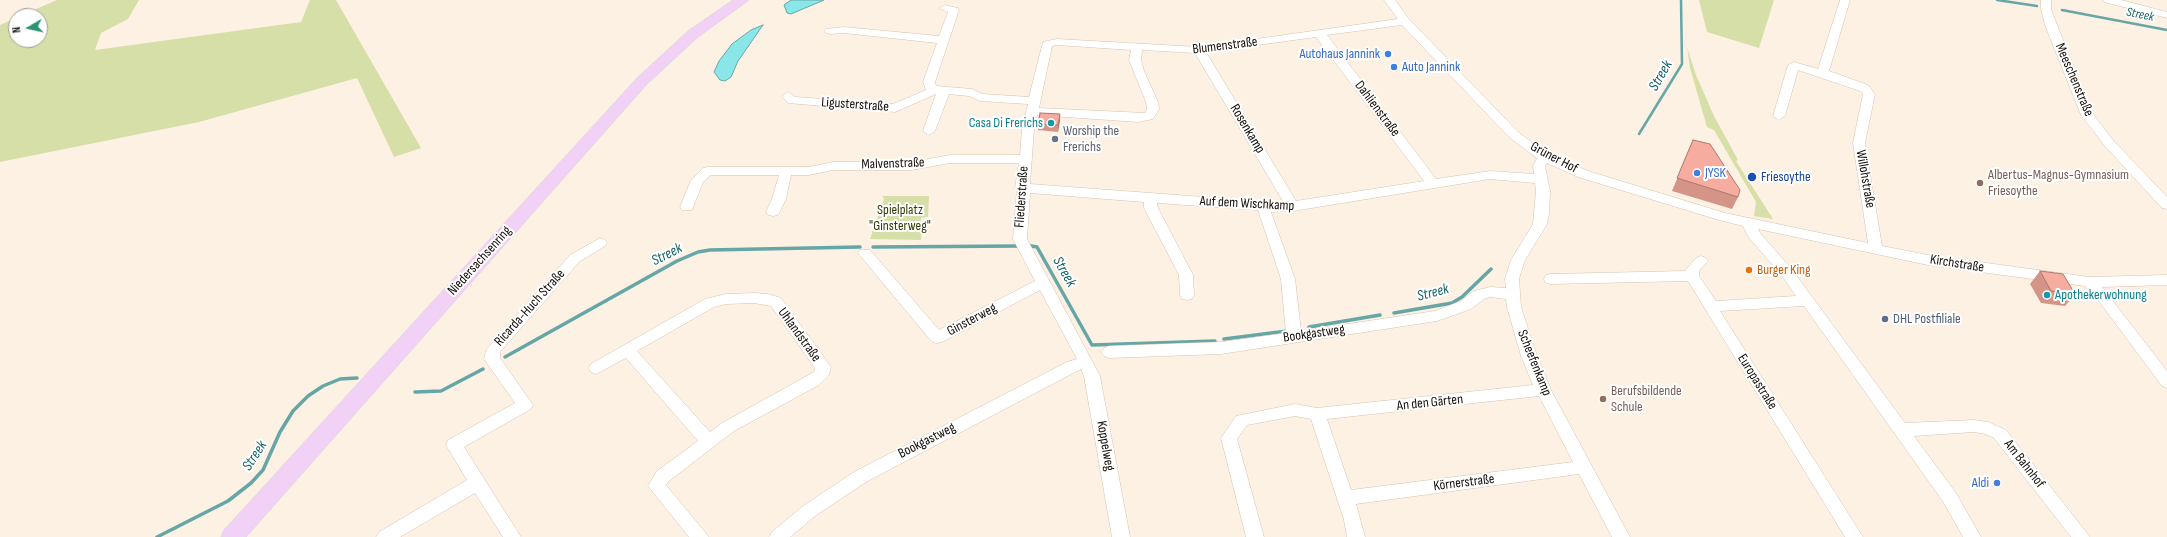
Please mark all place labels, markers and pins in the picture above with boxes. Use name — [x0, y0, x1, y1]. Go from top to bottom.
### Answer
place label: Autohaus Jannink — [1300, 46, 1380, 62]
marker: Autohaus Jannink — [1383, 49, 1393, 59]
place label: Auto Jannink — [1402, 59, 1460, 75]
marker: Auto Jannink — [1389, 62, 1399, 72]
place label: Casa Di Frerichs — [969, 115, 1043, 131]
marker: Casa Di Frerichs — [1046, 118, 1056, 128]
place label: Worship the Frerichs — [1063, 123, 1119, 156]
marker: Worship the Frerichs — [1050, 134, 1060, 144]
place label: JYSK — [1705, 165, 1726, 181]
place label: Albertus-Magnus-Gymnasium Friesoythe — [1988, 167, 2129, 200]
marker: JYSK — [1692, 168, 1702, 178]
place label: Friesoythe — [1761, 169, 1811, 185]
marker: Friesoythe — [1746, 171, 1758, 183]
marker: Albertus-Magnus-Gymnasium Friesoythe — [1975, 178, 1985, 188]
place label: Burger King — [1757, 262, 1811, 278]
marker: Burger King — [1744, 265, 1754, 275]
place label: Apothekerwohnung — [2055, 287, 2147, 303]
marker: Apothekerwohnung — [2042, 290, 2052, 300]
place label: DHL Postfiliale — [1893, 311, 1961, 327]
marker: DHL Postfiliale — [1880, 314, 1890, 324]
place label: Berufsbildende Schule — [1611, 383, 1682, 416]
marker: Berufsbildende Schule — [1598, 394, 1608, 404]
place label: Aldi — [1972, 475, 1989, 491]
marker: Aldi — [1992, 478, 2002, 488]

